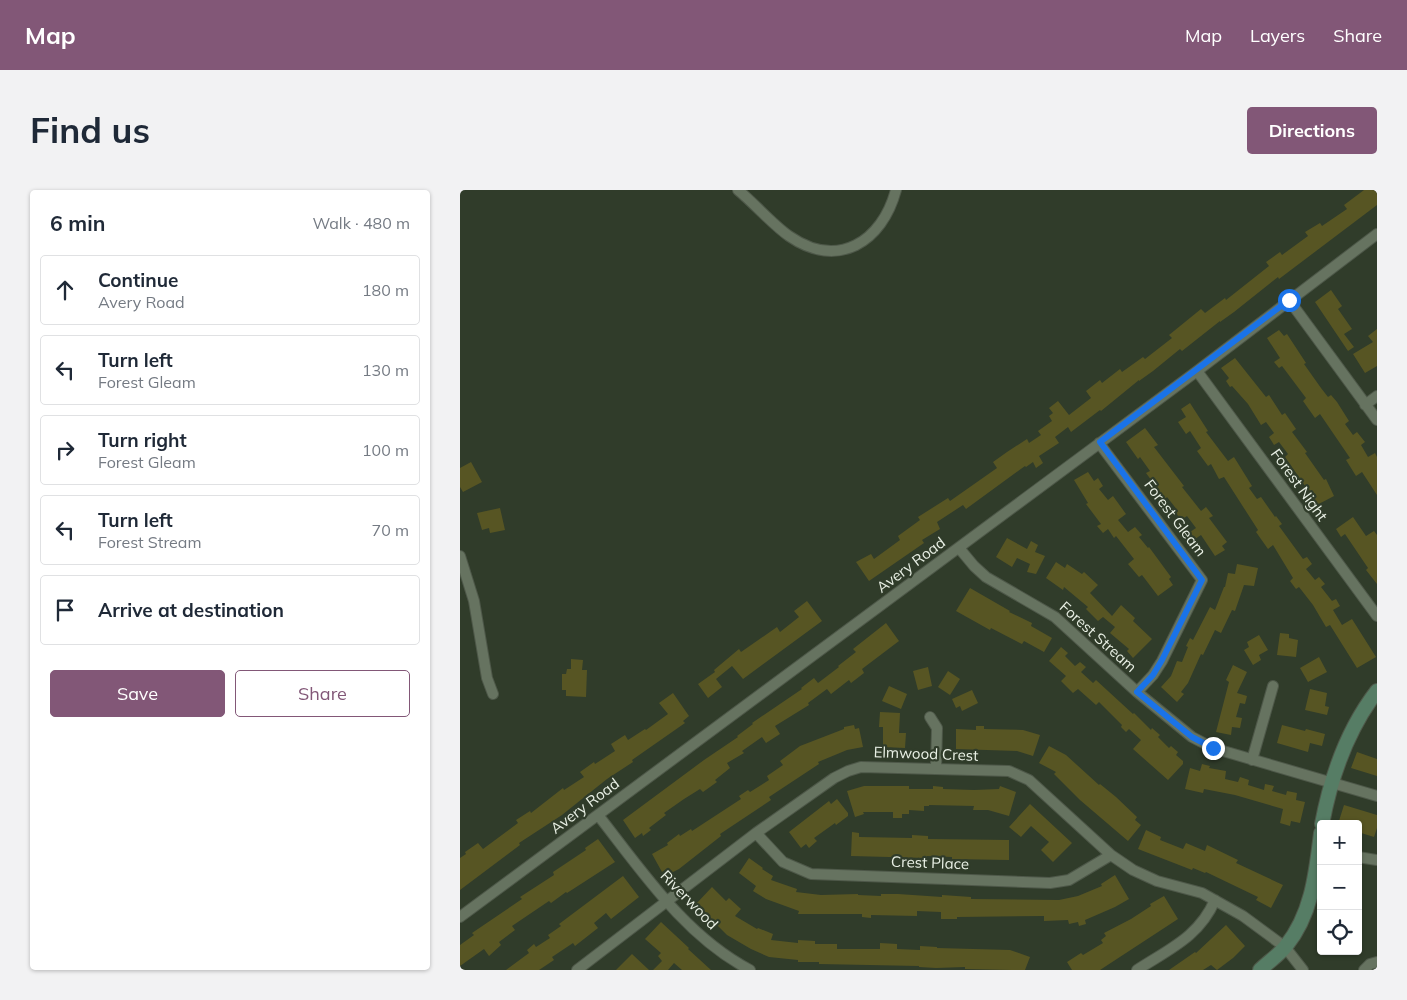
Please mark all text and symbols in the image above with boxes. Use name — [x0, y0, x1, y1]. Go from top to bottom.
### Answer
text: Map — [25, 20, 76, 50]
text: Map — [1185, 24, 1222, 47]
text: Layers — [1250, 24, 1305, 47]
text: Share — [1333, 24, 1382, 47]
button: Directions — [1247, 107, 1377, 154]
text: Find us — [30, 108, 150, 152]
text: 6 min — [50, 210, 105, 236]
text: Walk · 480 m — [312, 213, 410, 233]
text: Continue — [98, 268, 178, 292]
icon: ahead — [51, 276, 79, 304]
text: 180 m — [362, 280, 409, 300]
route start — [1278, 289, 1301, 312]
text: Avery Road — [98, 292, 185, 312]
text: Turn left — [98, 348, 173, 372]
icon: left — [51, 356, 79, 384]
text: 130 m — [362, 360, 409, 380]
text: Forest Gleam — [98, 372, 196, 392]
text: Turn right — [98, 428, 187, 452]
icon: right — [51, 436, 79, 464]
text: 100 m — [362, 440, 409, 460]
street label: Forest Night — [1267, 445, 1332, 525]
text: Forest Gleam — [98, 452, 196, 472]
street label: Forest Gleam — [1140, 475, 1211, 560]
text: Turn left — [98, 508, 173, 532]
icon: left — [51, 516, 79, 544]
text: 70 m — [372, 520, 409, 540]
text: Forest Stream — [98, 532, 201, 552]
street label: Avery Road — [873, 533, 949, 597]
icon: arrive — [51, 596, 79, 624]
street label: Forest Stream — [1056, 597, 1141, 676]
text: Arrive at destination — [98, 598, 284, 622]
button: Save — [50, 670, 225, 717]
button: Share — [235, 670, 410, 717]
route end — [1202, 737, 1225, 760]
street label: Elmwood Crest — [873, 742, 979, 765]
street label: Avery Road — [547, 774, 623, 838]
map controls — [1317, 820, 1362, 955]
button: + — [1317, 820, 1362, 865]
street label: Crest Place — [891, 852, 969, 873]
button: − — [1317, 865, 1362, 910]
street label: Riverwood — [657, 866, 722, 933]
button: locate — [1317, 910, 1362, 955]

